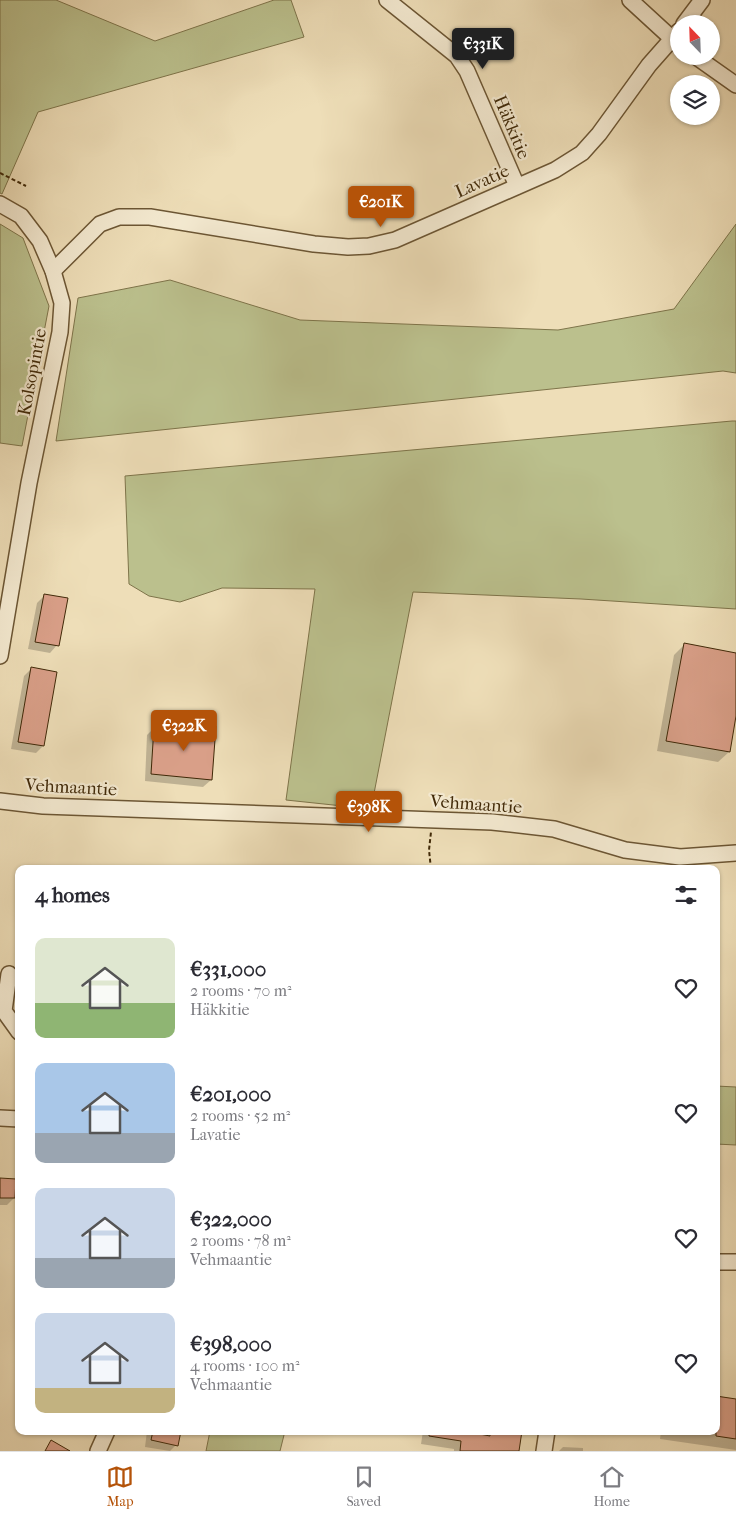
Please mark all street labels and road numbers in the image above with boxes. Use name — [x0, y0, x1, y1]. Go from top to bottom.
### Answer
street label: Häkkitie — [489, 92, 534, 162]
street label: Lavatie — [452, 160, 512, 203]
street label: Kolsopintie — [14, 327, 51, 417]
street label: Vehmaantie — [23, 775, 118, 800]
street label: Vehmaantie — [428, 791, 523, 818]

